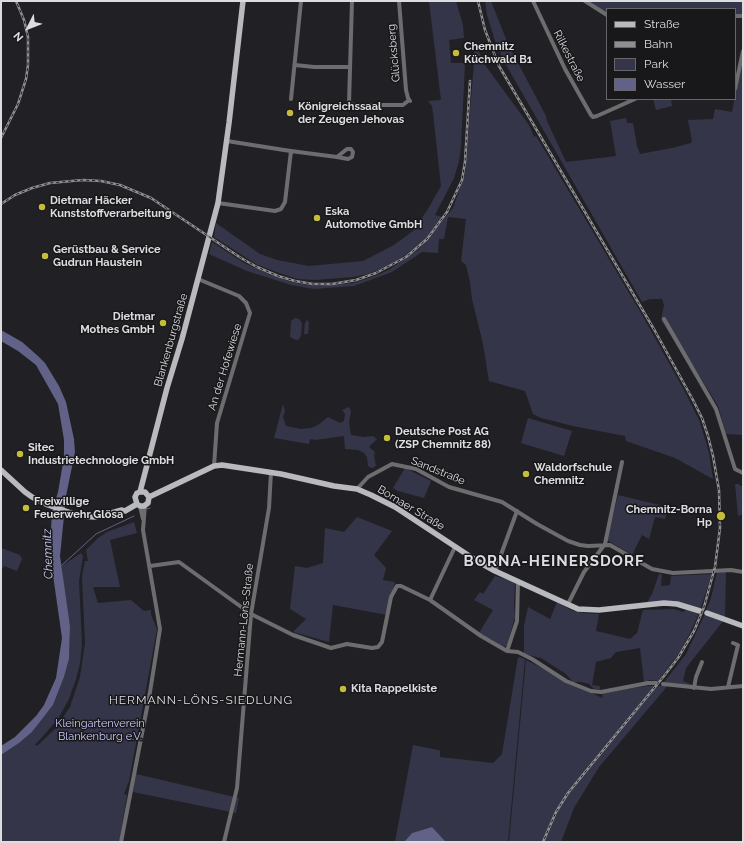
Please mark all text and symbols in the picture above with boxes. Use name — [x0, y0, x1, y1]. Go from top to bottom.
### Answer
north arrow — [8, 8, 48, 48]
legend — [606, 8, 736, 100]
text: Straße — [644, 17, 680, 31]
street label: Glücksberg — [385, 23, 403, 83]
street label: Rilkestraße — [550, 28, 588, 84]
text: N — [11, 29, 26, 44]
text: Bahn — [644, 37, 673, 51]
place label: Chemnitz Küchwald B1 — [464, 40, 532, 66]
marker: Chemnitz Küchwald B1 — [451, 48, 461, 58]
text: Park — [644, 57, 669, 71]
text: Wasser — [644, 77, 685, 91]
place label: Königreichssaal der Zeugen Jehovas — [298, 100, 404, 126]
marker: Königreichssaal der Zeugen Jehovas — [285, 108, 295, 118]
place label: Dietmar Häcker Kunststoffverarbeitung — [50, 194, 172, 220]
marker: Dietmar Häcker Kunststoffverarbeitung — [37, 202, 47, 212]
place label: Eska Automotive GmbH — [325, 205, 422, 231]
marker: Eska Automotive GmbH — [312, 213, 322, 223]
place label: Gerüstbau & Service Gudrun Haustein — [53, 243, 161, 269]
marker: Gerüstbau & Service Gudrun Haustein — [40, 251, 50, 261]
street label: Blankenburgstraße — [151, 292, 191, 388]
place label: Dietmar Mothes GmbH — [80, 310, 155, 336]
marker: Dietmar Mothes GmbH — [158, 318, 168, 328]
street label: An der Hofewiese — [205, 322, 245, 412]
place label: Deutsche Post AG (ZSP Chemnitz 88) — [395, 425, 491, 451]
marker: Deutsche Post AG (ZSP Chemnitz 88) — [382, 433, 392, 443]
place label: Sitec Industrietechnologie GmbH — [28, 441, 174, 467]
marker: Sitec Industrietechnologie GmbH — [15, 449, 25, 459]
street label: Sandstraße — [409, 454, 467, 488]
place label: Waldorfschule Chemnitz — [534, 461, 612, 487]
marker: Waldorfschule Chemnitz — [521, 469, 531, 479]
street label: Bornaer Straße — [375, 483, 447, 533]
place label: Freiwillige Feuerwehr Glösa — [34, 495, 123, 521]
marker: Freiwillige Feuerwehr Glösa — [21, 503, 31, 513]
place label: Chemnitz-Borna Hp — [626, 503, 712, 529]
marker: Chemnitz-Borna Hp — [715, 510, 727, 522]
water label: Chemnitz — [40, 529, 56, 579]
district label: BORNA-HEINERSDORF — [463, 552, 645, 570]
street label: Hermann-Löns-Straße — [231, 563, 257, 677]
place label: Kita Rappelkiste — [351, 682, 437, 696]
marker: Kita Rappelkiste — [338, 684, 348, 694]
district label: HERMANN-LÖNS-SIEDLUNG — [109, 693, 293, 707]
park label: Kleingartenverein Blankenburg e.V. — [55, 717, 145, 743]

